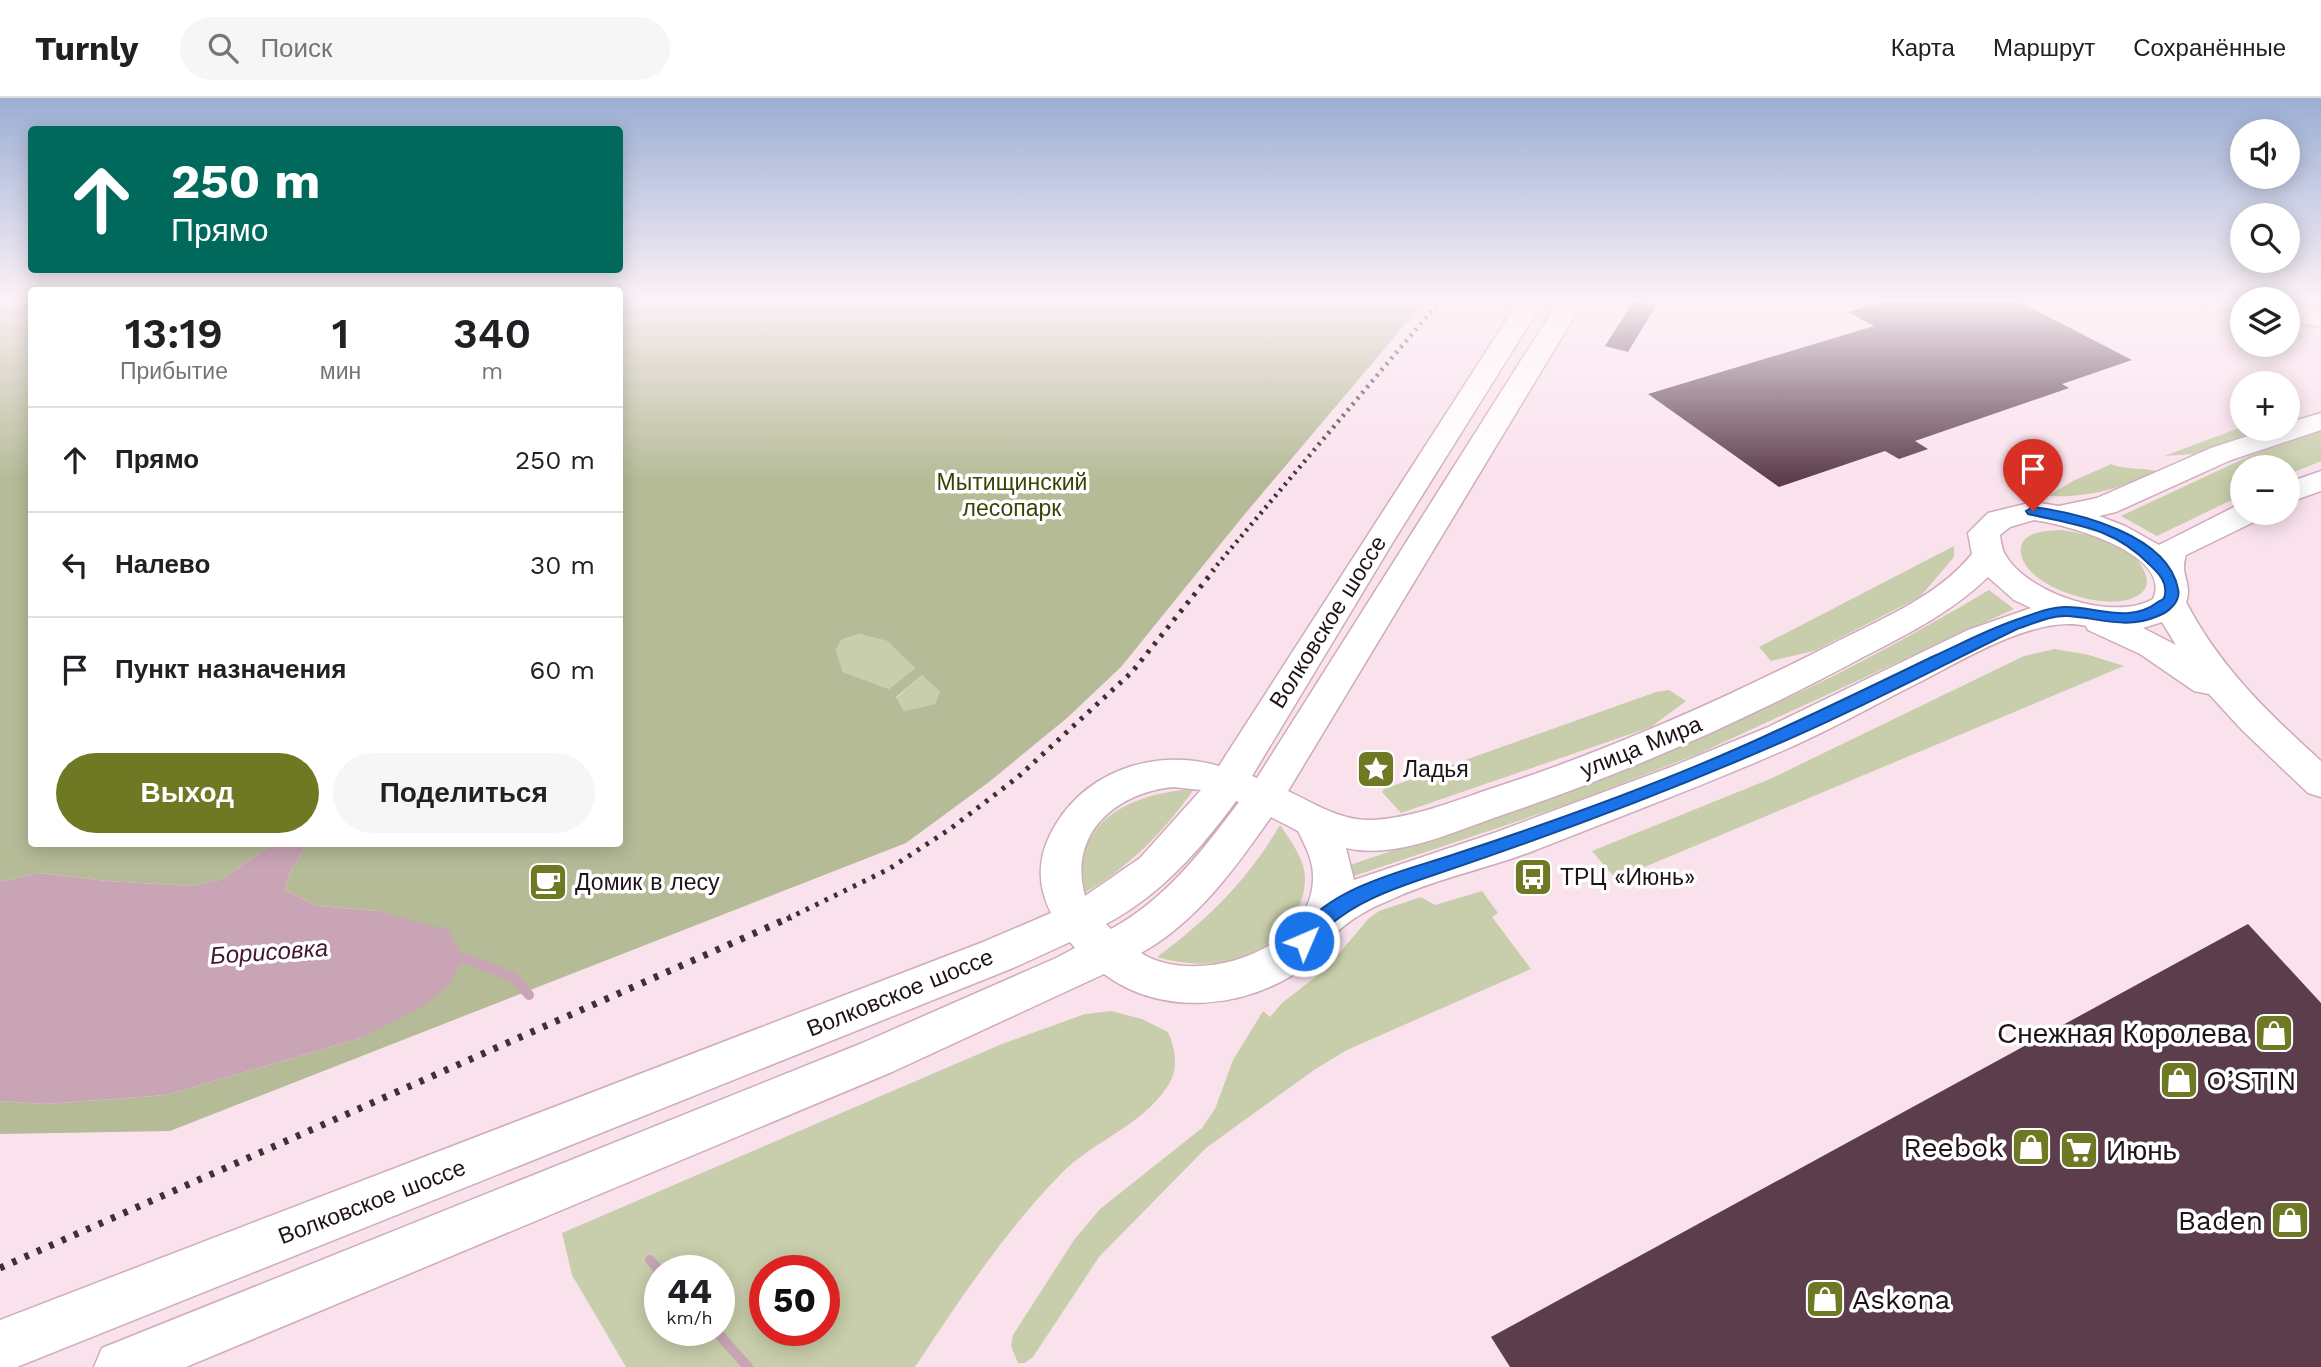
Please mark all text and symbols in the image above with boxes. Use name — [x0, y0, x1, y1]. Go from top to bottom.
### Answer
search box — [180, 17, 670, 80]
text: Turnly — [35, 29, 138, 68]
icon: search — [204, 29, 242, 67]
text: Поиск — [260, 33, 332, 63]
text: Карта — [1891, 34, 1955, 62]
text: Маршрут — [1993, 34, 2095, 62]
text: Сохранённые — [2133, 34, 2286, 62]
map controls — [2230, 119, 2300, 525]
button: sound — [2230, 119, 2300, 189]
text: 250 m — [171, 152, 320, 210]
icon: ahead — [56, 154, 147, 245]
button: search — [2230, 203, 2300, 273]
text: Прямо — [171, 211, 269, 249]
button: layers — [2230, 287, 2300, 357]
text: 13:19 — [125, 309, 223, 358]
text: 1 — [332, 309, 349, 358]
text: 340 — [453, 309, 531, 358]
text: Прибытие — [120, 358, 228, 385]
text: мин — [320, 358, 361, 385]
text: m — [481, 358, 503, 385]
button: + — [2230, 371, 2300, 441]
pin — [2003, 439, 2063, 511]
icon: ahead — [56, 441, 94, 479]
text: Прямо — [115, 444, 199, 474]
text: 250 m — [515, 445, 595, 475]
icon: arrive — [2014, 450, 2052, 488]
button: − — [2230, 455, 2300, 525]
park label: Мытищинский лесопарк — [937, 469, 1087, 522]
street label: Волковское шоссе — [1264, 531, 1392, 713]
icon: left — [56, 546, 94, 584]
text: Налево — [115, 549, 210, 579]
text: 30 m — [530, 550, 595, 580]
icon: arrive — [56, 651, 94, 689]
text: Пункт назначения — [115, 654, 346, 684]
text: 60 m — [529, 655, 595, 685]
street label: улица Мира — [1576, 710, 1706, 784]
place icon: Ладья — [1355, 748, 1397, 790]
button: Выход — [56, 753, 319, 833]
button: Поделиться — [333, 753, 595, 833]
place label: Ладья — [1403, 756, 1469, 783]
bus stop icon: ТРЦ «Июнь» — [1512, 856, 1554, 898]
cafe icon: Домик в лесу — [527, 861, 569, 903]
place label: ТРЦ «Июнь» — [1560, 864, 1695, 891]
place label: Домик в лесу — [575, 869, 720, 896]
position arrow — [1267, 904, 1341, 978]
water label: Борисовка — [209, 934, 329, 970]
street label: Волковское шоссе — [803, 943, 997, 1043]
shop icon: Снежная Королева — [2253, 1012, 2295, 1054]
place label: Снежная Королева — [1997, 1017, 2247, 1050]
shop icon: O’STIN — [2158, 1059, 2200, 1101]
place label: O’STIN — [2206, 1064, 2297, 1097]
shop icon: Reebok — [2010, 1126, 2052, 1168]
supermarket icon: Июнь — [2058, 1129, 2100, 1171]
place label: Reebok — [1903, 1131, 2004, 1164]
place label: Июнь — [2106, 1134, 2177, 1167]
street label: Волковское шоссе — [275, 1154, 469, 1250]
shop icon: Baden — [2269, 1199, 2311, 1241]
place label: Baden — [2178, 1204, 2263, 1237]
speed limit sign: 50 — [749, 1255, 840, 1346]
text: 44 — [667, 1270, 712, 1312]
shop icon: Askona — [1804, 1278, 1846, 1320]
place label: Askona — [1852, 1283, 1951, 1316]
text: km/h — [666, 1307, 713, 1328]

